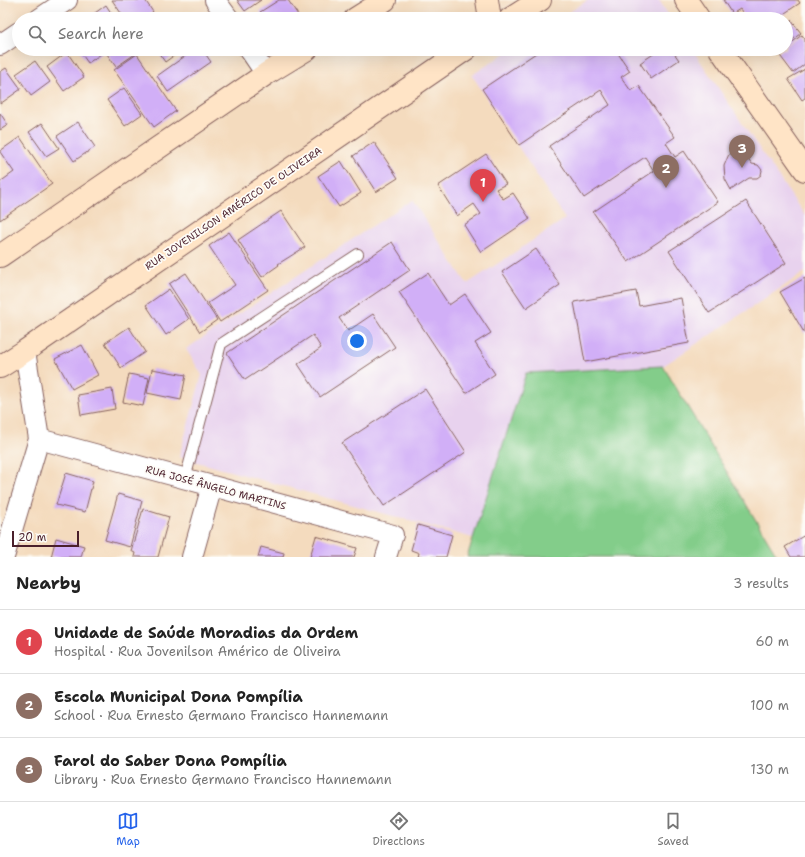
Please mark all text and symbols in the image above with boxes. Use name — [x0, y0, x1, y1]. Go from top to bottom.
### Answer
search box — [12, 12, 793, 56]
icon: search — [26, 23, 48, 45]
text: Search here — [58, 24, 144, 44]
pin: 3 — [729, 135, 755, 168]
street label: RUA JOVENILSON AMÉRICO DE OLIVEIRA — [142, 144, 324, 273]
pin: 2 — [653, 155, 679, 188]
pin: 1 — [470, 169, 496, 202]
your location — [347, 331, 367, 351]
street label: RUA JOSÉ ÂNGELO MARTINS — [144, 462, 288, 513]
scale bar — [12, 529, 79, 548]
text: 20 m — [18, 530, 46, 545]
text: Nearby — [16, 572, 81, 594]
text: 3 results — [733, 575, 789, 592]
text: Unidade de Saúde Moradias da Ordem — [54, 623, 358, 643]
text: 1 — [26, 633, 32, 650]
text: 60 m — [756, 633, 789, 650]
text: Hospital · Rua Jovenilson Américo de Oliveira — [54, 643, 341, 660]
text: Escola Municipal Dona Pompília — [54, 687, 303, 707]
text: 2 — [24, 697, 34, 714]
text: 100 m — [750, 697, 789, 714]
text: School · Rua Ernesto Germano Francisco Hannemann — [54, 707, 388, 724]
text: Farol do Saber Dona Pompília — [54, 751, 287, 771]
text: 3 — [24, 761, 34, 778]
text: 130 m — [751, 761, 789, 778]
text: Library · Rua Ernesto Germano Francisco Hannemann — [54, 771, 392, 788]
tab: Map — [116, 810, 140, 849]
tab: Directions — [372, 810, 425, 849]
tab: Saved — [657, 810, 689, 849]

